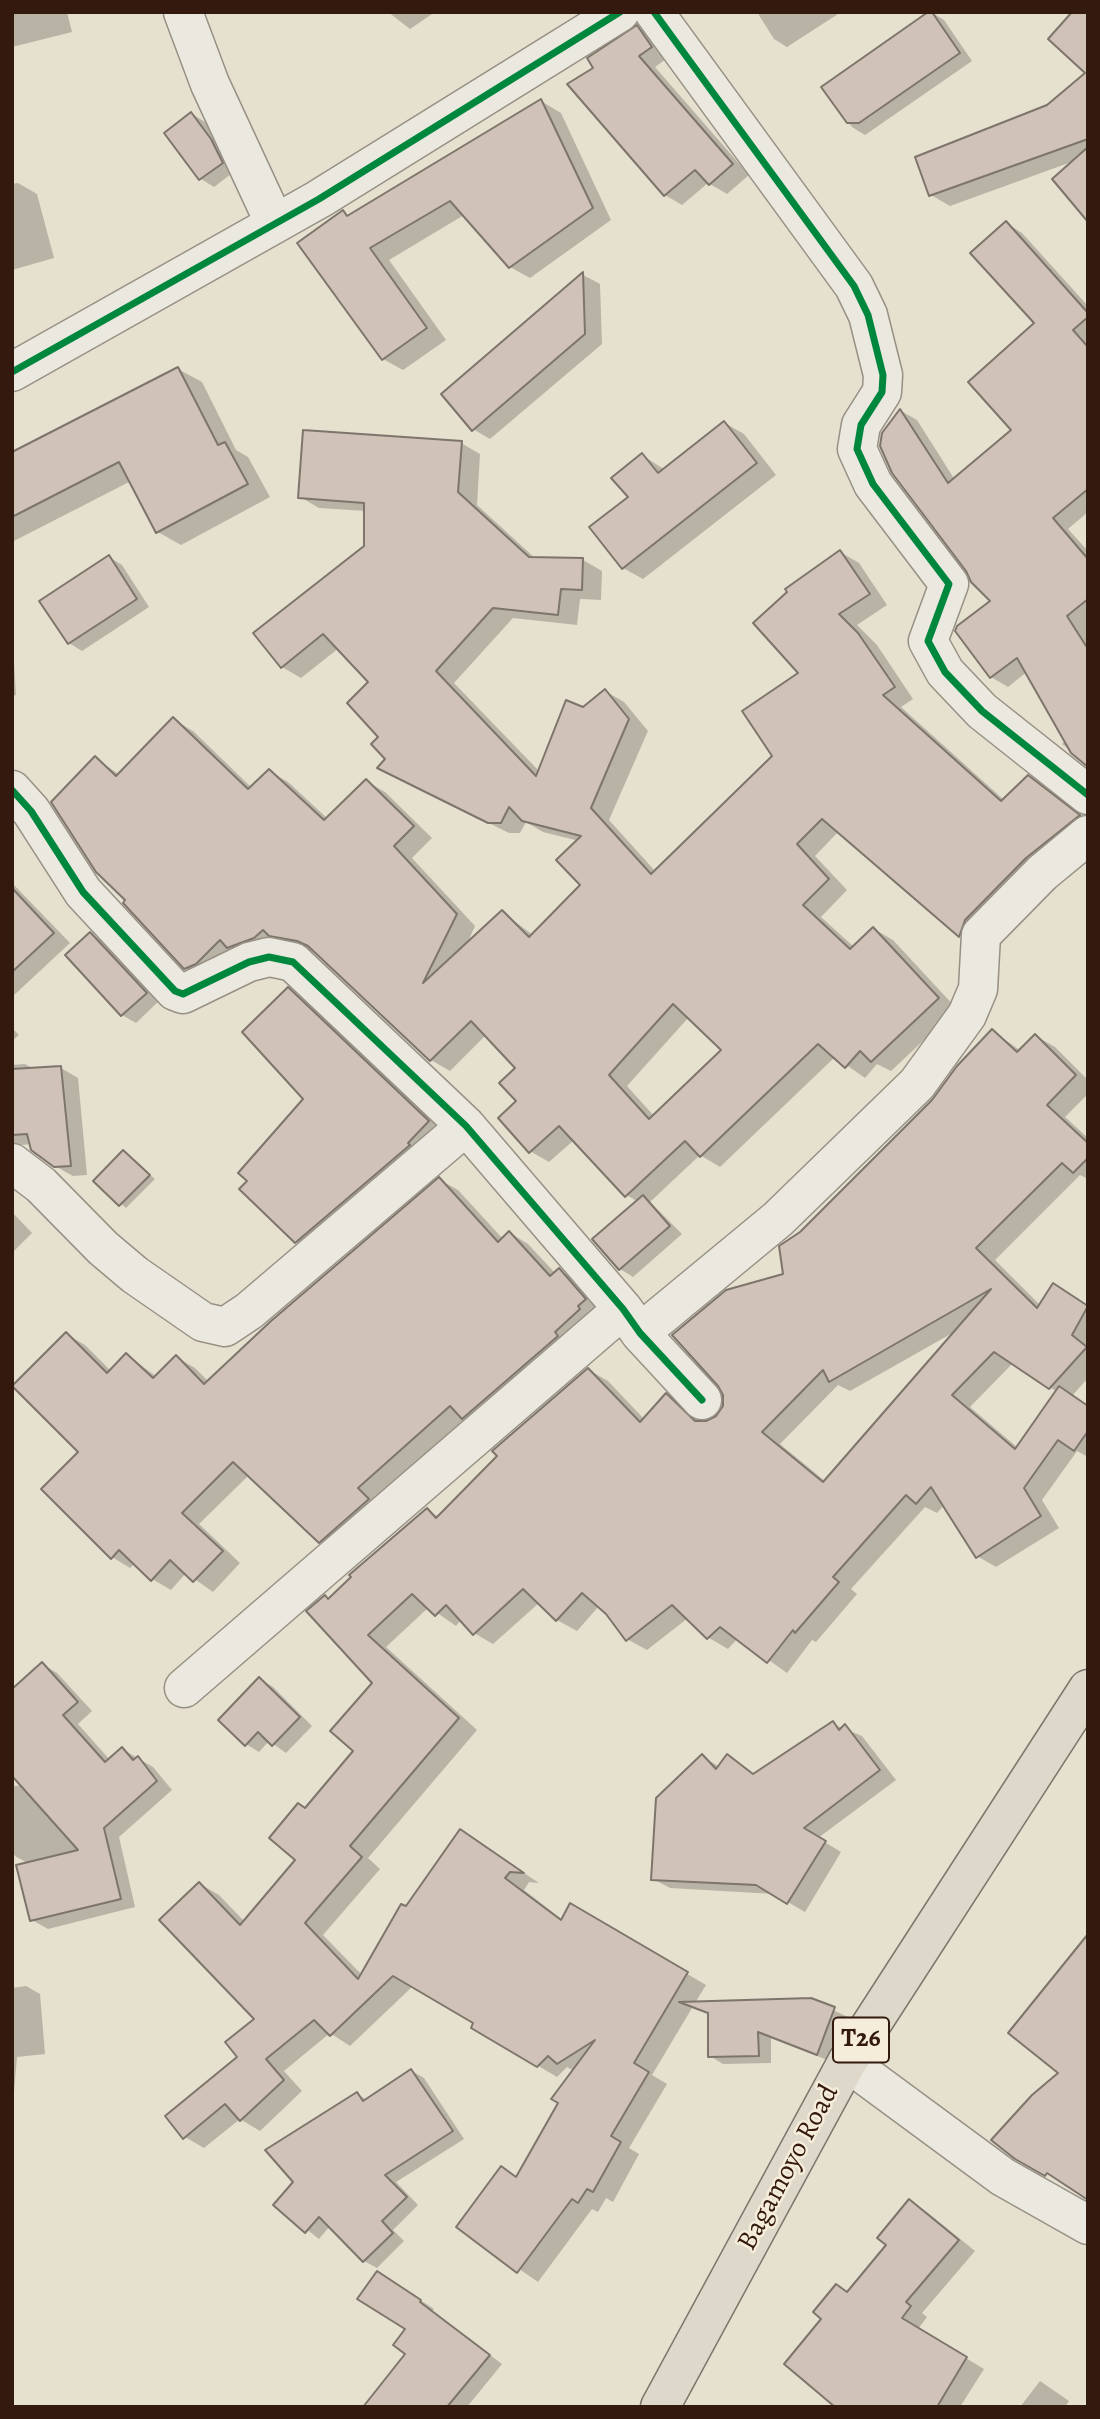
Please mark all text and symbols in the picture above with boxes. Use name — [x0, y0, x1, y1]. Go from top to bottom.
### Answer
road number: T26 — [833, 2018, 889, 2062]
street label: Bagamoyo Road — [731, 2079, 847, 2257]

